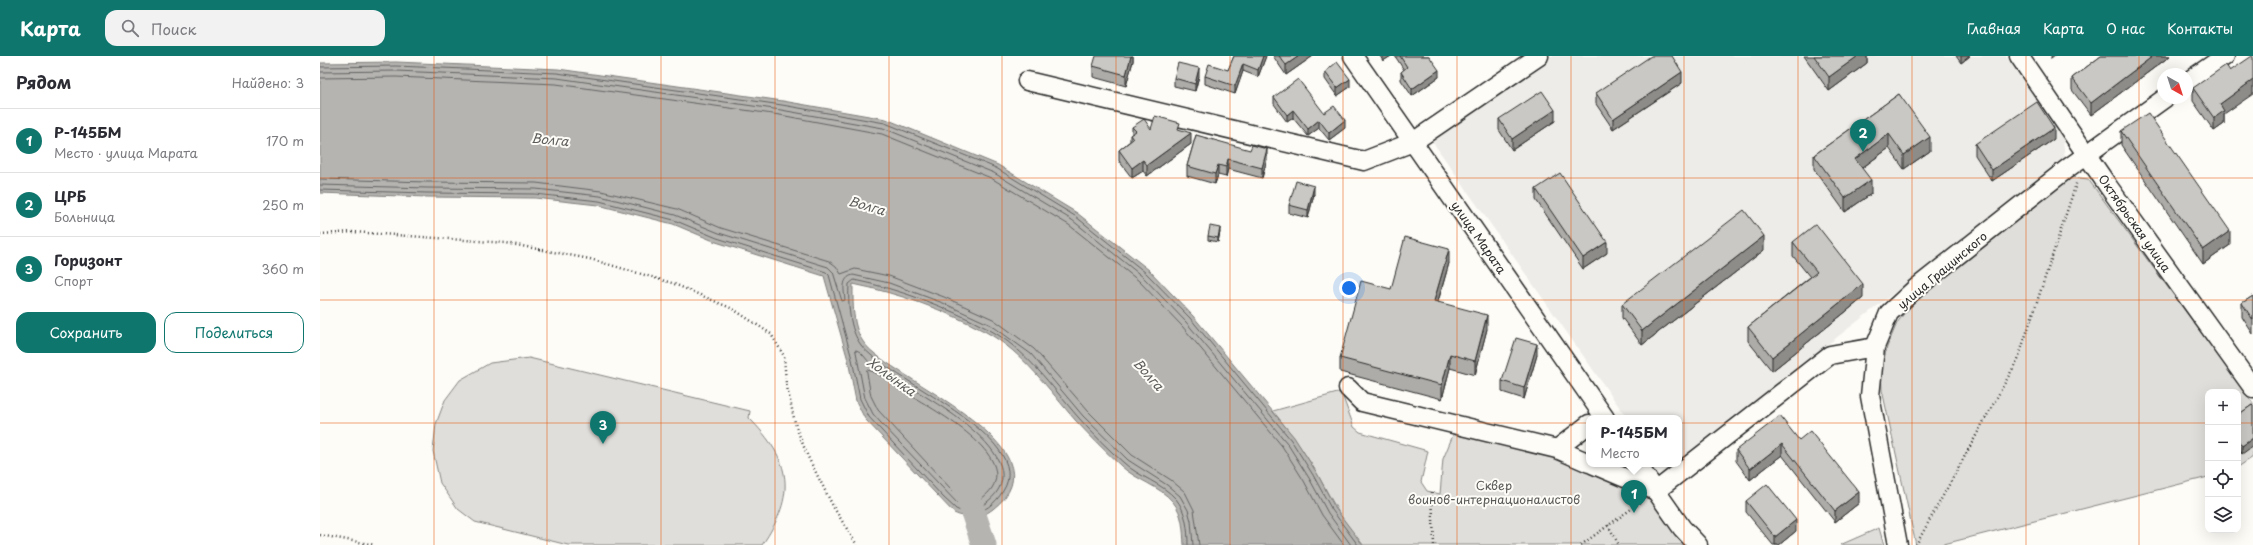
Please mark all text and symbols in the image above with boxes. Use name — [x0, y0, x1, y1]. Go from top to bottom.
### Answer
search box — [105, 10, 385, 46]
text: Карта — [20, 14, 81, 42]
icon: search — [119, 17, 141, 39]
text: Поиск — [151, 17, 196, 40]
text: Главная — [1967, 18, 2021, 39]
text: Карта — [2043, 18, 2084, 39]
text: О нас — [2106, 18, 2145, 39]
text: Контакты — [2167, 18, 2233, 39]
north arrow — [2157, 68, 2193, 104]
text: Рядом — [16, 69, 71, 95]
text: Найдено: 3 — [232, 73, 304, 92]
pin: 2 — [1850, 119, 1876, 152]
text: Р-145БМ — [54, 120, 122, 143]
water label: Волга — [531, 128, 570, 150]
text: 1 — [26, 131, 32, 150]
text: 170 m — [266, 131, 304, 150]
text: Место · улица Марата — [54, 143, 198, 162]
street label: Октябрьская улица — [2095, 171, 2176, 276]
text: ЦРБ — [54, 184, 86, 207]
water label: Волга — [847, 191, 888, 219]
text: 2 — [24, 195, 34, 214]
text: 250 m — [262, 195, 304, 214]
street label: улица Марата — [1447, 197, 1511, 277]
text: Больница — [54, 207, 115, 226]
street label: улица Грацинского — [1893, 227, 1991, 313]
text: Горизонт — [54, 248, 122, 271]
text: 3 — [25, 259, 33, 278]
text: 360 m — [261, 259, 304, 278]
text: Спорт — [54, 271, 93, 290]
your location — [1339, 278, 1359, 298]
button: Сохранить — [16, 312, 156, 353]
button: Поделиться — [164, 312, 304, 353]
water label: Холынка — [864, 352, 921, 401]
water label: Волга — [1130, 354, 1169, 395]
map controls — [2205, 389, 2241, 533]
button: + — [2205, 389, 2241, 425]
pin: 3 — [590, 411, 616, 444]
popup — [1586, 415, 1682, 467]
text: Р-145БМ — [1600, 420, 1668, 443]
button: − — [2205, 425, 2241, 461]
text: Место — [1600, 443, 1640, 462]
button: locate — [2205, 461, 2241, 497]
park label: Сквер воинов-интернационалистов — [1408, 476, 1580, 508]
pin: 1 — [1621, 480, 1647, 513]
button: layers — [2205, 497, 2241, 533]

